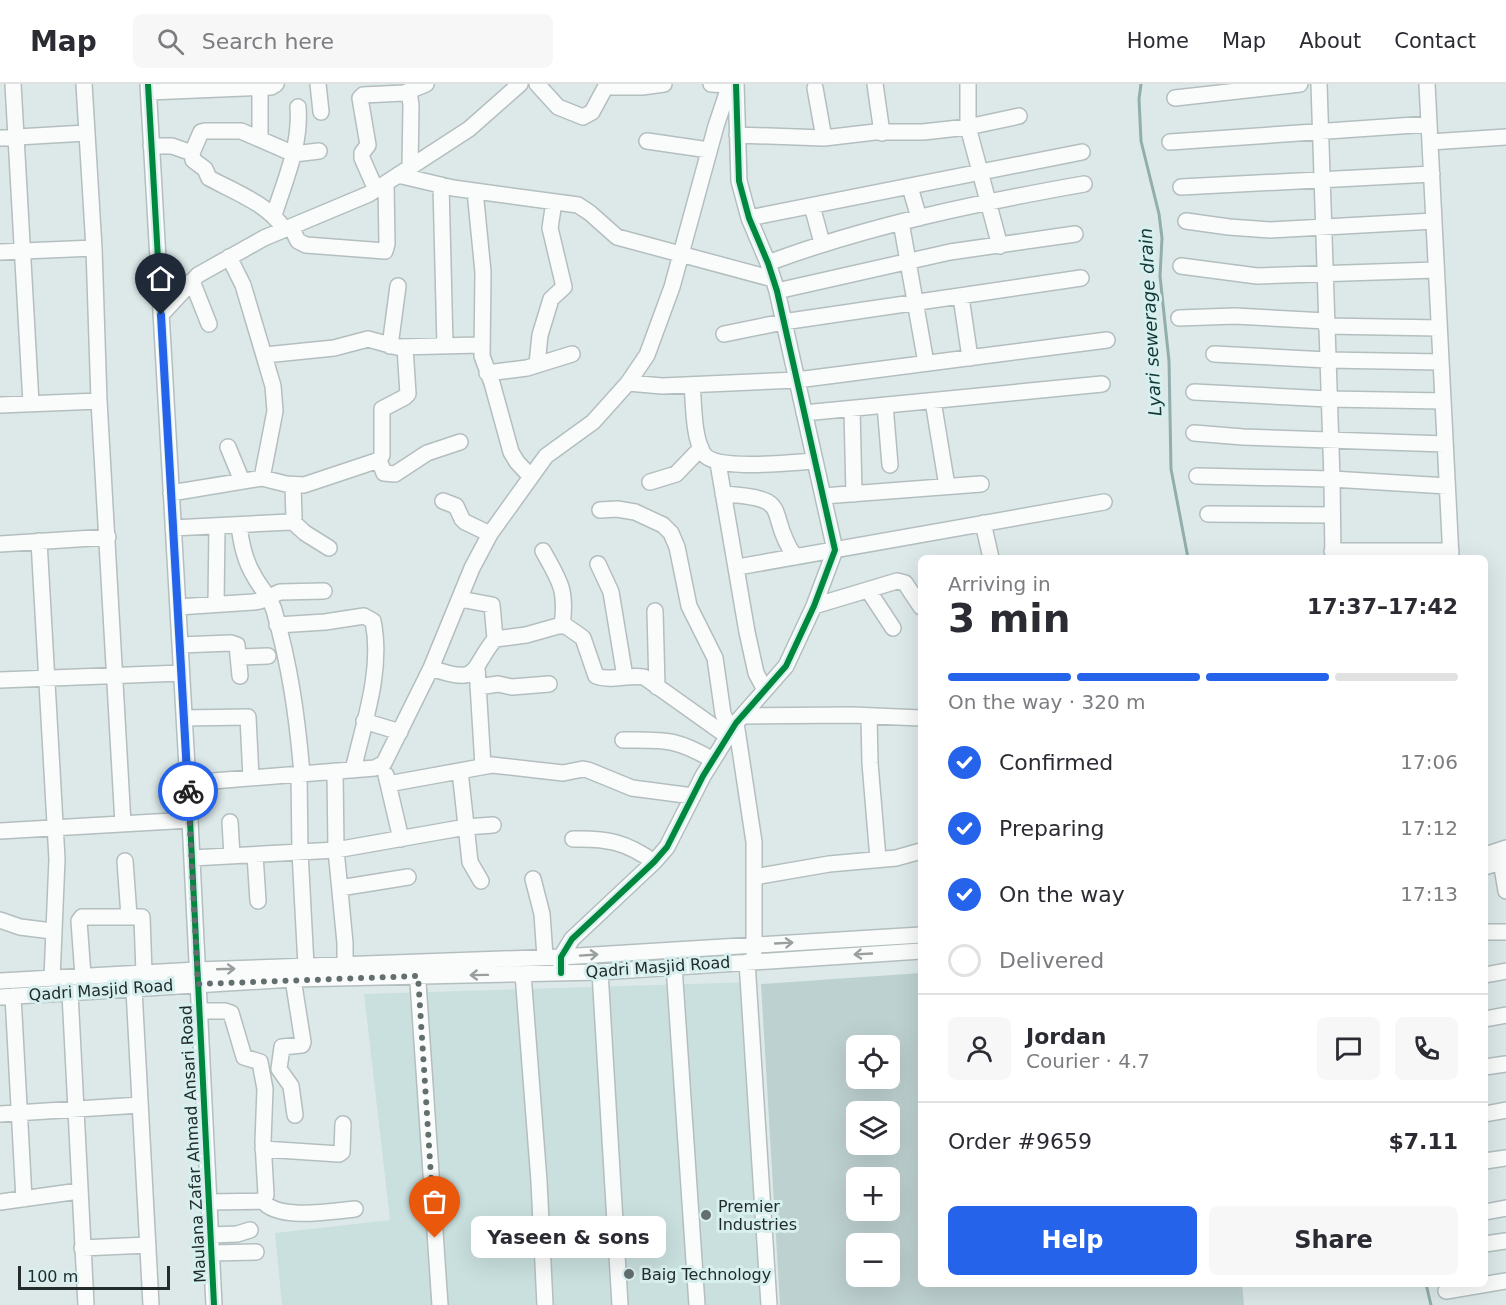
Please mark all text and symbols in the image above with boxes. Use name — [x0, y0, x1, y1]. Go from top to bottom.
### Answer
search box — [133, 14, 553, 68]
text: Map — [30, 25, 97, 58]
icon: search — [154, 25, 187, 58]
text: Search here — [202, 29, 334, 54]
text: Home — [1127, 29, 1189, 53]
text: Map — [1222, 29, 1266, 53]
text: About — [1299, 29, 1361, 53]
text: Contact — [1394, 29, 1476, 53]
water label: Lyari sewerage drain — [1135, 227, 1165, 417]
pin — [135, 253, 186, 315]
icon: home — [144, 262, 177, 295]
text: Arriving in — [948, 572, 1051, 596]
text: 17:37–17:42 — [1307, 594, 1458, 619]
text: 3 min — [948, 596, 1070, 641]
text: On the way · 320 m — [948, 690, 1146, 714]
icon: check — [948, 746, 981, 779]
text: Confirmed — [999, 750, 1113, 775]
text: 17:06 — [1400, 750, 1458, 774]
courier — [158, 761, 218, 821]
icon: bike — [172, 775, 205, 808]
icon: check — [948, 812, 981, 845]
text: Preparing — [999, 816, 1105, 841]
text: 17:12 — [1400, 816, 1458, 840]
icon: check — [948, 878, 981, 911]
text: On the way — [999, 882, 1125, 907]
text: 17:13 — [1400, 882, 1458, 906]
one-way arrow — [773, 937, 793, 948]
one-way arrow — [853, 948, 873, 959]
text: Delivered — [999, 948, 1104, 973]
one-way arrow — [578, 949, 598, 960]
street label: Qadri Masjid Road — [585, 952, 731, 982]
one-way arrow — [216, 963, 236, 974]
one-way arrow — [470, 969, 490, 981]
street label: Qadri Masjid Road — [28, 975, 174, 1005]
street label: Maulana Zafar Ahmad Ansari Road — [176, 1005, 210, 1283]
button: person — [948, 1017, 1011, 1080]
button: chat — [1317, 1017, 1380, 1080]
button: phone — [1395, 1017, 1458, 1080]
text: Jordan — [1026, 1024, 1106, 1049]
map controls — [846, 1035, 900, 1287]
button: locate — [846, 1035, 900, 1089]
text: Courier · 4.7 — [1026, 1049, 1150, 1073]
button: layers — [846, 1101, 900, 1155]
text: Order #9659 — [948, 1129, 1092, 1154]
text: $7.11 — [1388, 1129, 1458, 1154]
button: + — [846, 1167, 900, 1221]
pin — [409, 1176, 460, 1238]
icon: bag — [418, 1185, 451, 1218]
place label: Premier Industries — [718, 1197, 797, 1234]
button: Help — [948, 1206, 1197, 1275]
button: Share — [1209, 1206, 1458, 1275]
marker: Premier Industries — [699, 1208, 713, 1222]
callout: Yaseen & sons — [471, 1217, 666, 1259]
text: Yaseen & sons — [487, 1225, 650, 1249]
button: − — [846, 1233, 900, 1287]
scale bar — [18, 1263, 170, 1290]
place label: Baig Technology — [641, 1265, 771, 1284]
text: 100 m — [27, 1267, 78, 1286]
marker: Baig Technology — [622, 1267, 636, 1281]

